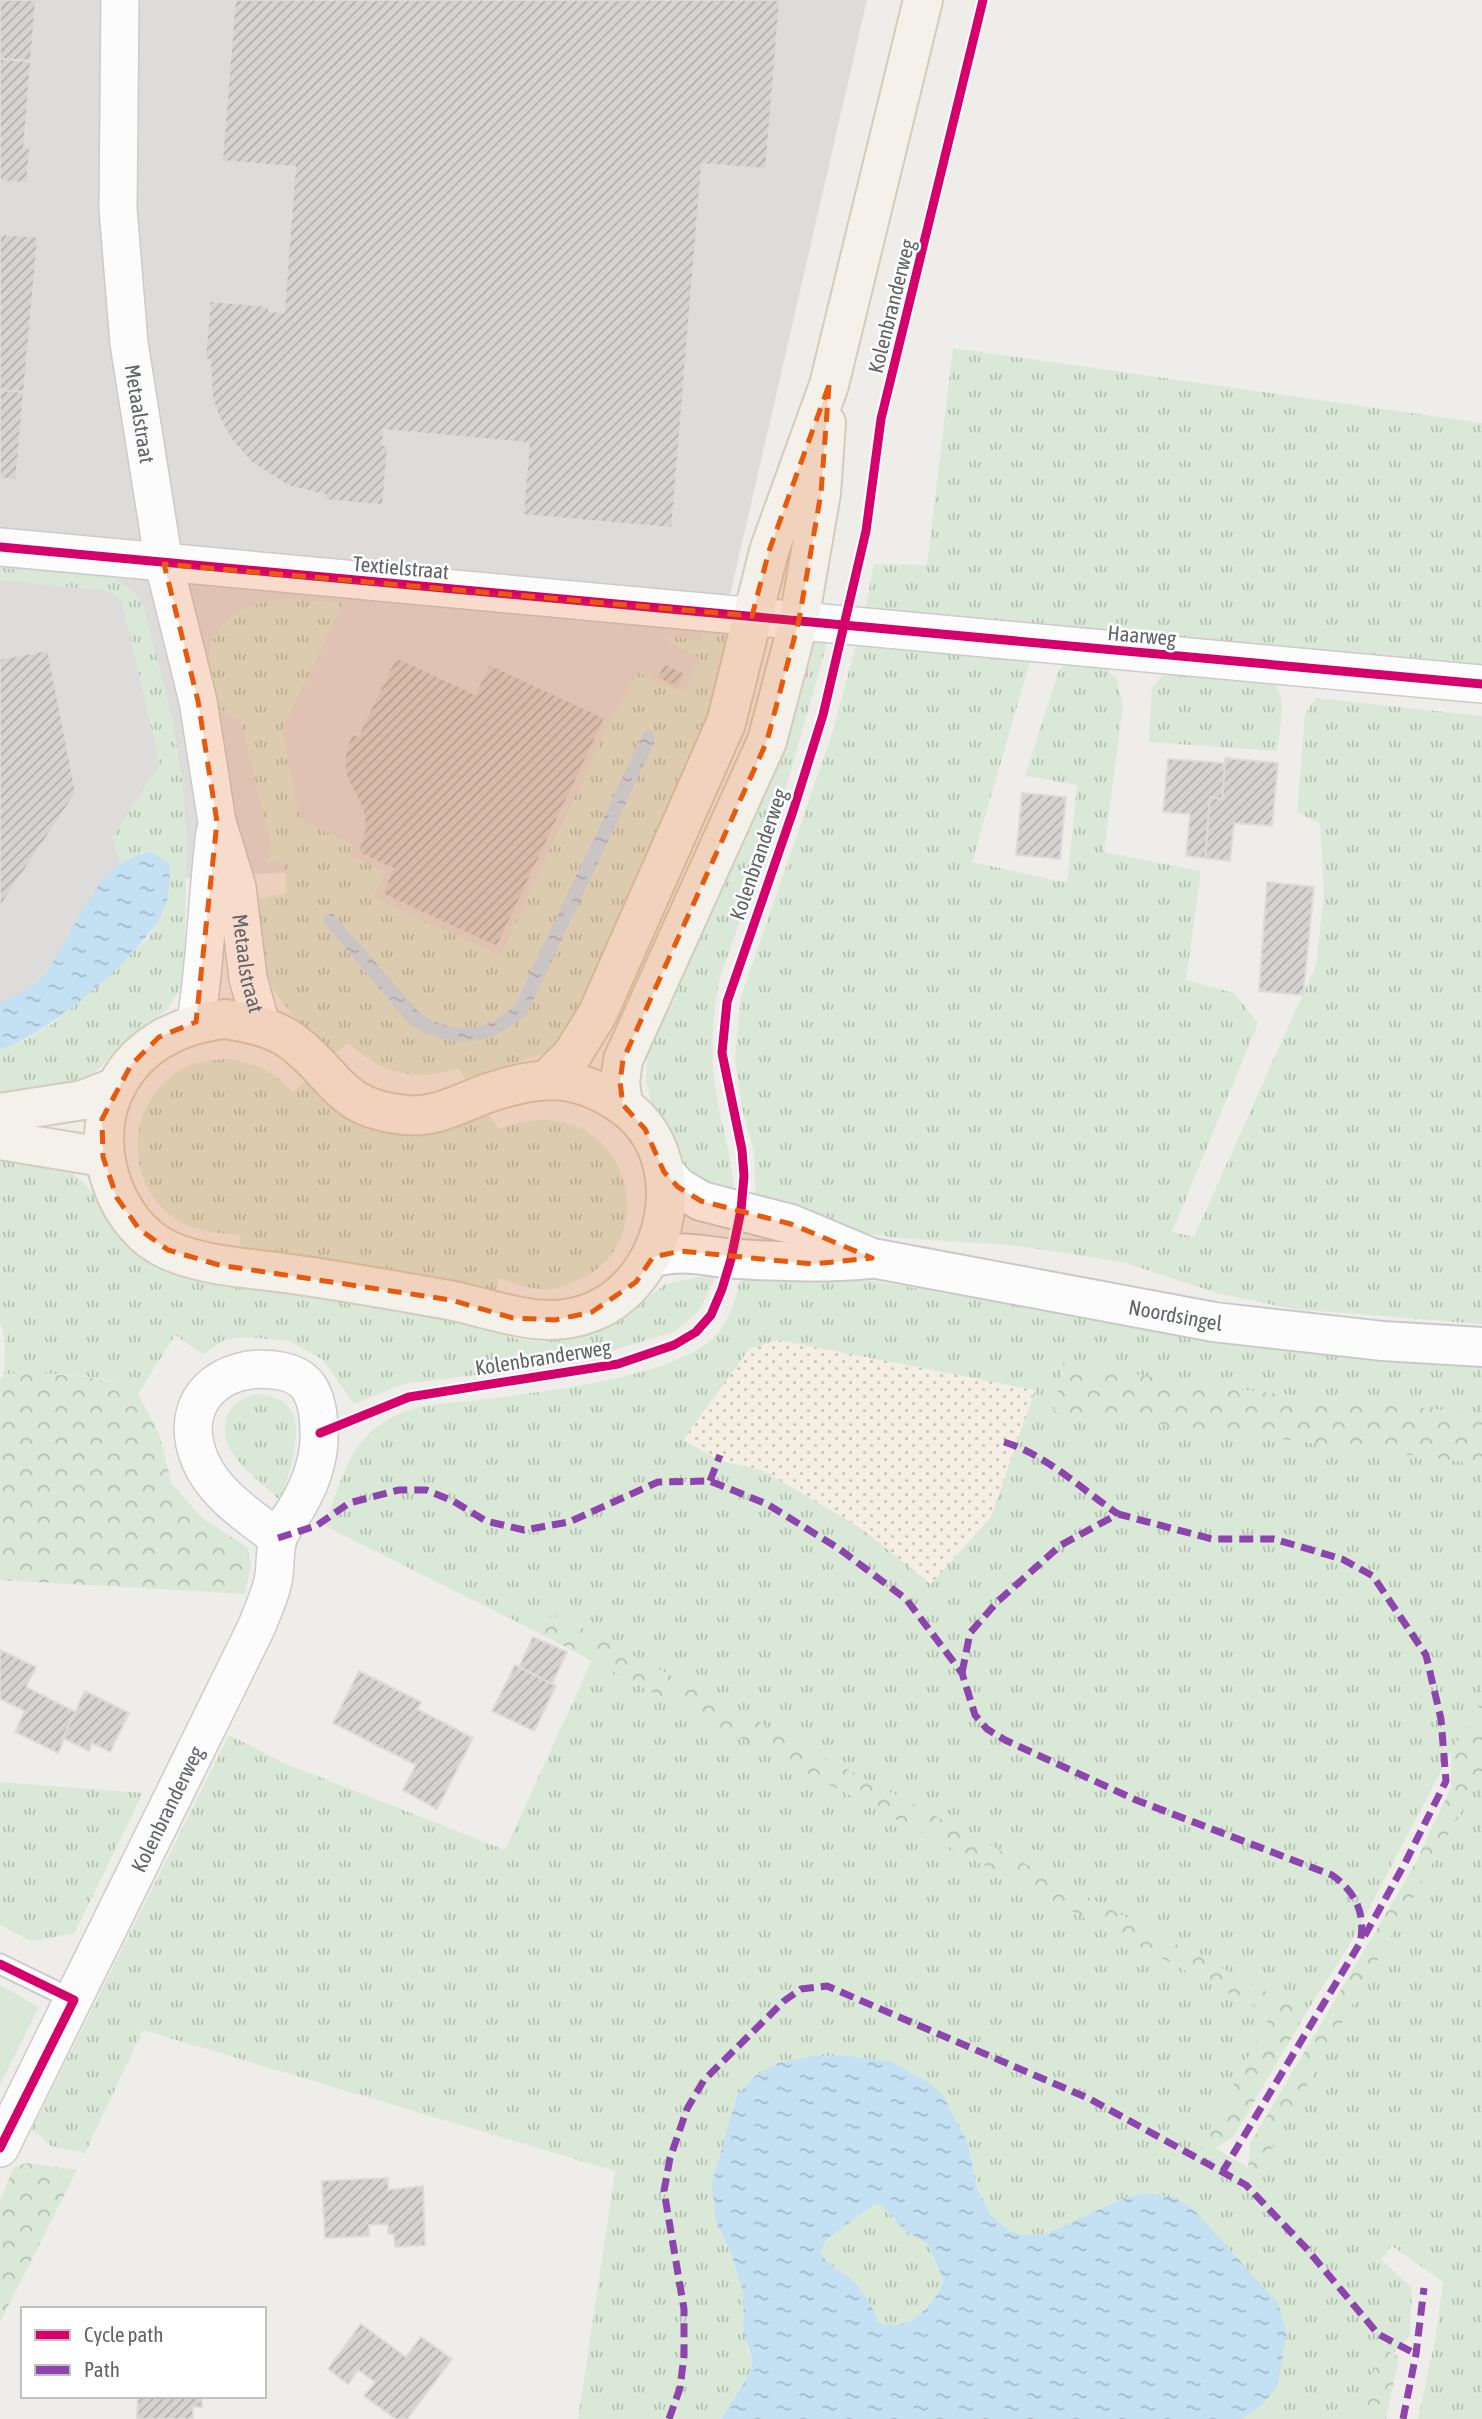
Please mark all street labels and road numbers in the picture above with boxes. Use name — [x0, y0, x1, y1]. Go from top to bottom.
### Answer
street label: Kolenbranderweg — [863, 237, 919, 375]
street label: Metaalstraat — [121, 363, 160, 465]
street label: Textielstraat — [352, 551, 450, 583]
street label: Haarweg — [1107, 620, 1177, 650]
street label: Kolenbranderweg — [724, 785, 792, 923]
street label: Metaalstraat — [228, 913, 269, 1015]
street label: Noordsingel — [1127, 1294, 1224, 1335]
street label: Kolenbranderweg — [473, 1334, 613, 1380]
street label: Kolenbranderweg — [126, 1742, 208, 1876]

